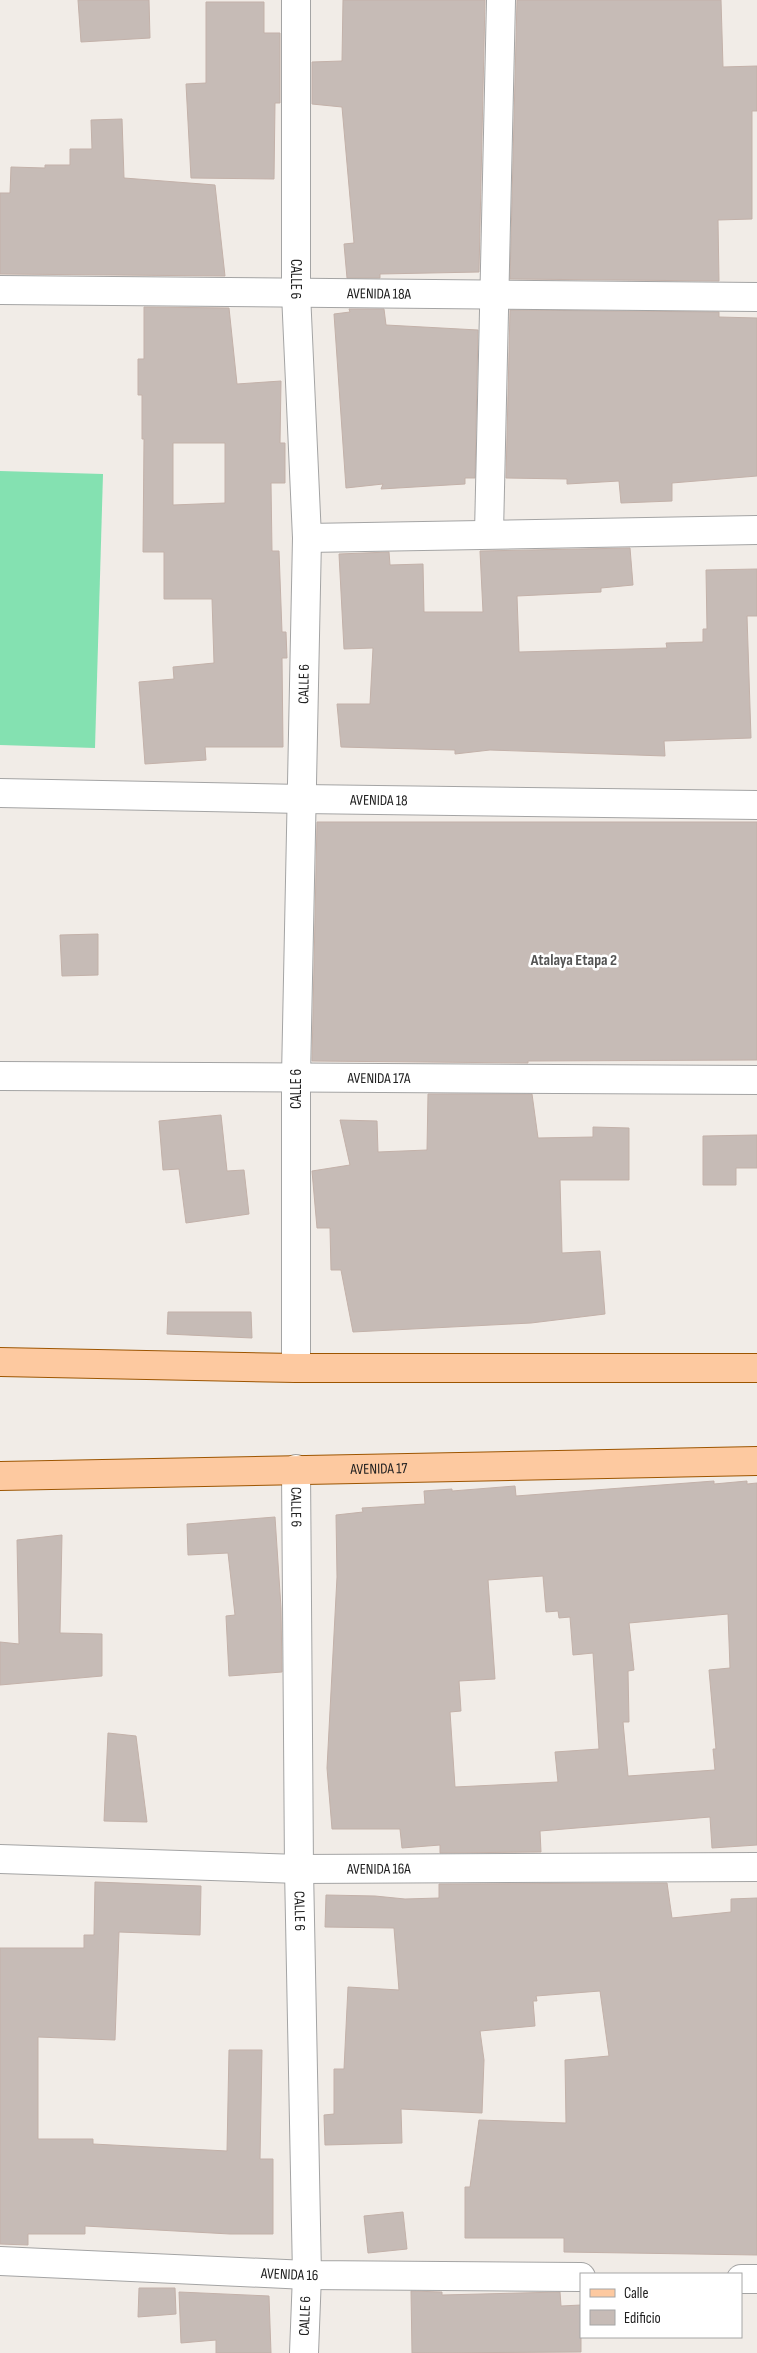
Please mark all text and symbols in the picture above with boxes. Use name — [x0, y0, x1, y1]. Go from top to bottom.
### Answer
street label: CALLE 6 — [286, 259, 306, 299]
street label: AVENIDA 18A — [346, 284, 412, 303]
street label: CALLE 6 — [294, 664, 314, 704]
street label: AVENIDA 18 — [349, 790, 408, 810]
district label: Atalaya Etapa 2 — [530, 951, 617, 970]
street label: AVENIDA 17A — [346, 1068, 411, 1088]
street label: CALLE 6 — [287, 1069, 306, 1109]
street label: AVENIDA 17 — [349, 1458, 408, 1479]
street label: CALLE 6 — [287, 1487, 306, 1527]
street label: AVENIDA 16A — [346, 1859, 411, 1878]
street label: CALLE 6 — [290, 1891, 310, 1931]
street label: AVENIDA 16 — [260, 2263, 318, 2285]
legend — [580, 2273, 742, 2338]
text: Calle — [624, 2284, 648, 2303]
street label: CALLE 6 — [295, 2296, 315, 2336]
text: Edificio — [624, 2309, 661, 2328]

